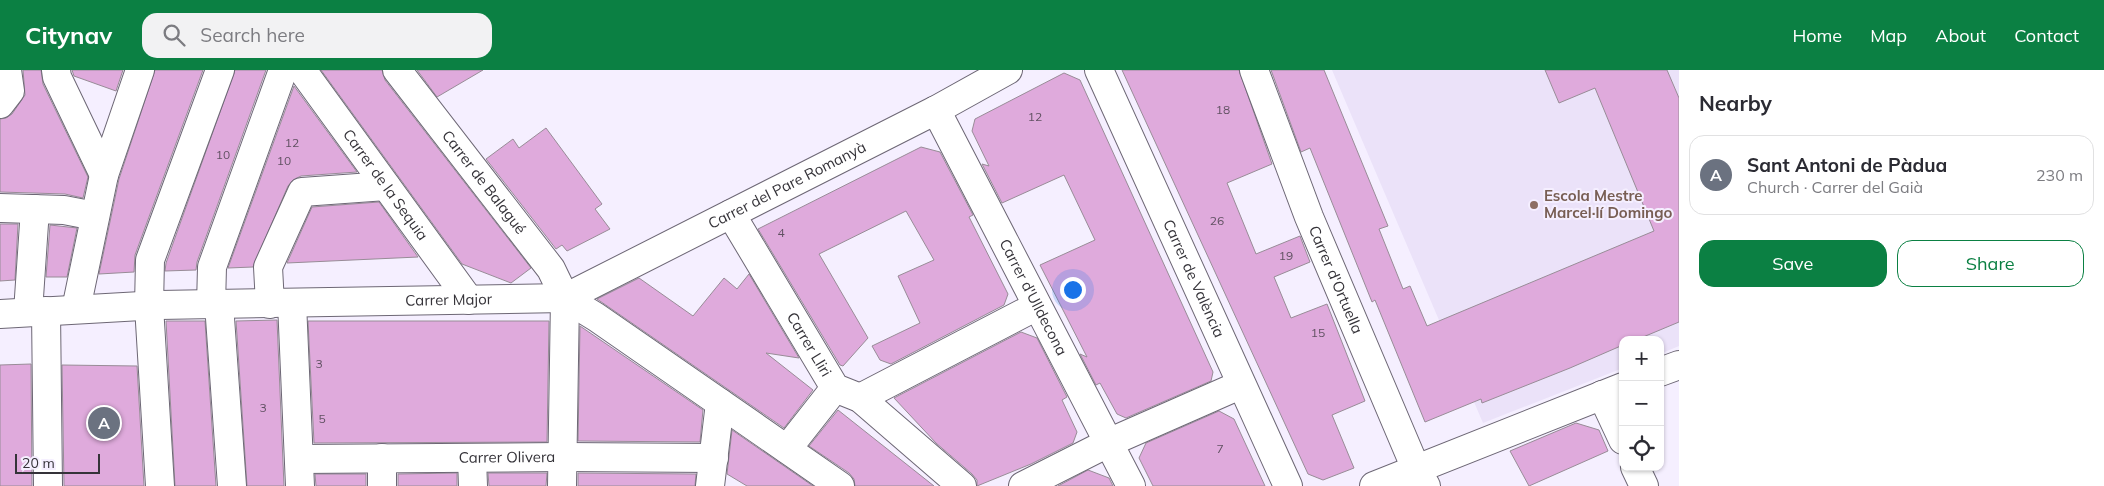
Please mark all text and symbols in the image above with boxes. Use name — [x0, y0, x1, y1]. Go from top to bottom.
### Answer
search box — [142, 13, 492, 58]
text: Citynav — [25, 20, 112, 50]
icon: search — [160, 21, 188, 49]
text: Search here — [200, 23, 305, 47]
text: Home — [1792, 24, 1842, 47]
text: Map — [1870, 24, 1907, 47]
text: About — [1935, 24, 1986, 47]
text: Contact — [2014, 24, 2079, 47]
text: Nearby — [1699, 90, 1772, 116]
house number: 18 — [1216, 102, 1230, 117]
house number: 12 — [1028, 109, 1042, 124]
street label: Carrer de la Sequia — [339, 125, 433, 244]
street label: Carrer de Balagué — [438, 126, 530, 238]
house number: 12 — [285, 135, 299, 150]
street label: Carrer del Pare Romanyà — [705, 137, 869, 233]
house number: 10 — [216, 147, 230, 162]
house number: 10 — [277, 153, 291, 168]
text: Sant Antoni de Pàdua — [1747, 153, 1947, 177]
text: A — [1710, 165, 1722, 185]
text: 230 m — [2036, 165, 2083, 185]
text: Church · Carrer del Gaià — [1747, 177, 1923, 197]
place label: Escola Mestre Marcel·lí Domingo — [1544, 186, 1672, 222]
marker: Escola Mestre Marcel·lí Domingo — [1528, 199, 1540, 211]
house number: 26 — [1210, 213, 1224, 228]
street label: Carrer de València — [1159, 216, 1229, 340]
street label: Carrer d'Ortuella — [1305, 223, 1367, 336]
house number: 4 — [777, 225, 785, 240]
street label: Carrer d'Ulldecona — [996, 236, 1072, 359]
button: Save — [1699, 240, 1887, 287]
button: Share — [1897, 240, 2084, 287]
house number: 19 — [1279, 248, 1293, 263]
your location — [1060, 277, 1086, 303]
street label: Carrer Major — [405, 289, 493, 310]
street label: Carrer Lliri — [783, 309, 836, 380]
house number: 15 — [1311, 325, 1325, 340]
map controls — [1619, 336, 1664, 471]
button: + — [1619, 336, 1664, 381]
house number: 3 — [315, 356, 323, 371]
button: − — [1619, 381, 1664, 426]
house number: 3 — [259, 400, 267, 415]
pin: A — [88, 404, 120, 442]
house number: 5 — [318, 411, 326, 426]
button: locate — [1619, 426, 1664, 471]
house number: 7 — [1216, 441, 1224, 456]
street label: Carrer Olivera — [459, 447, 555, 467]
scale bar — [15, 451, 100, 474]
text: 20 m — [22, 454, 55, 472]

